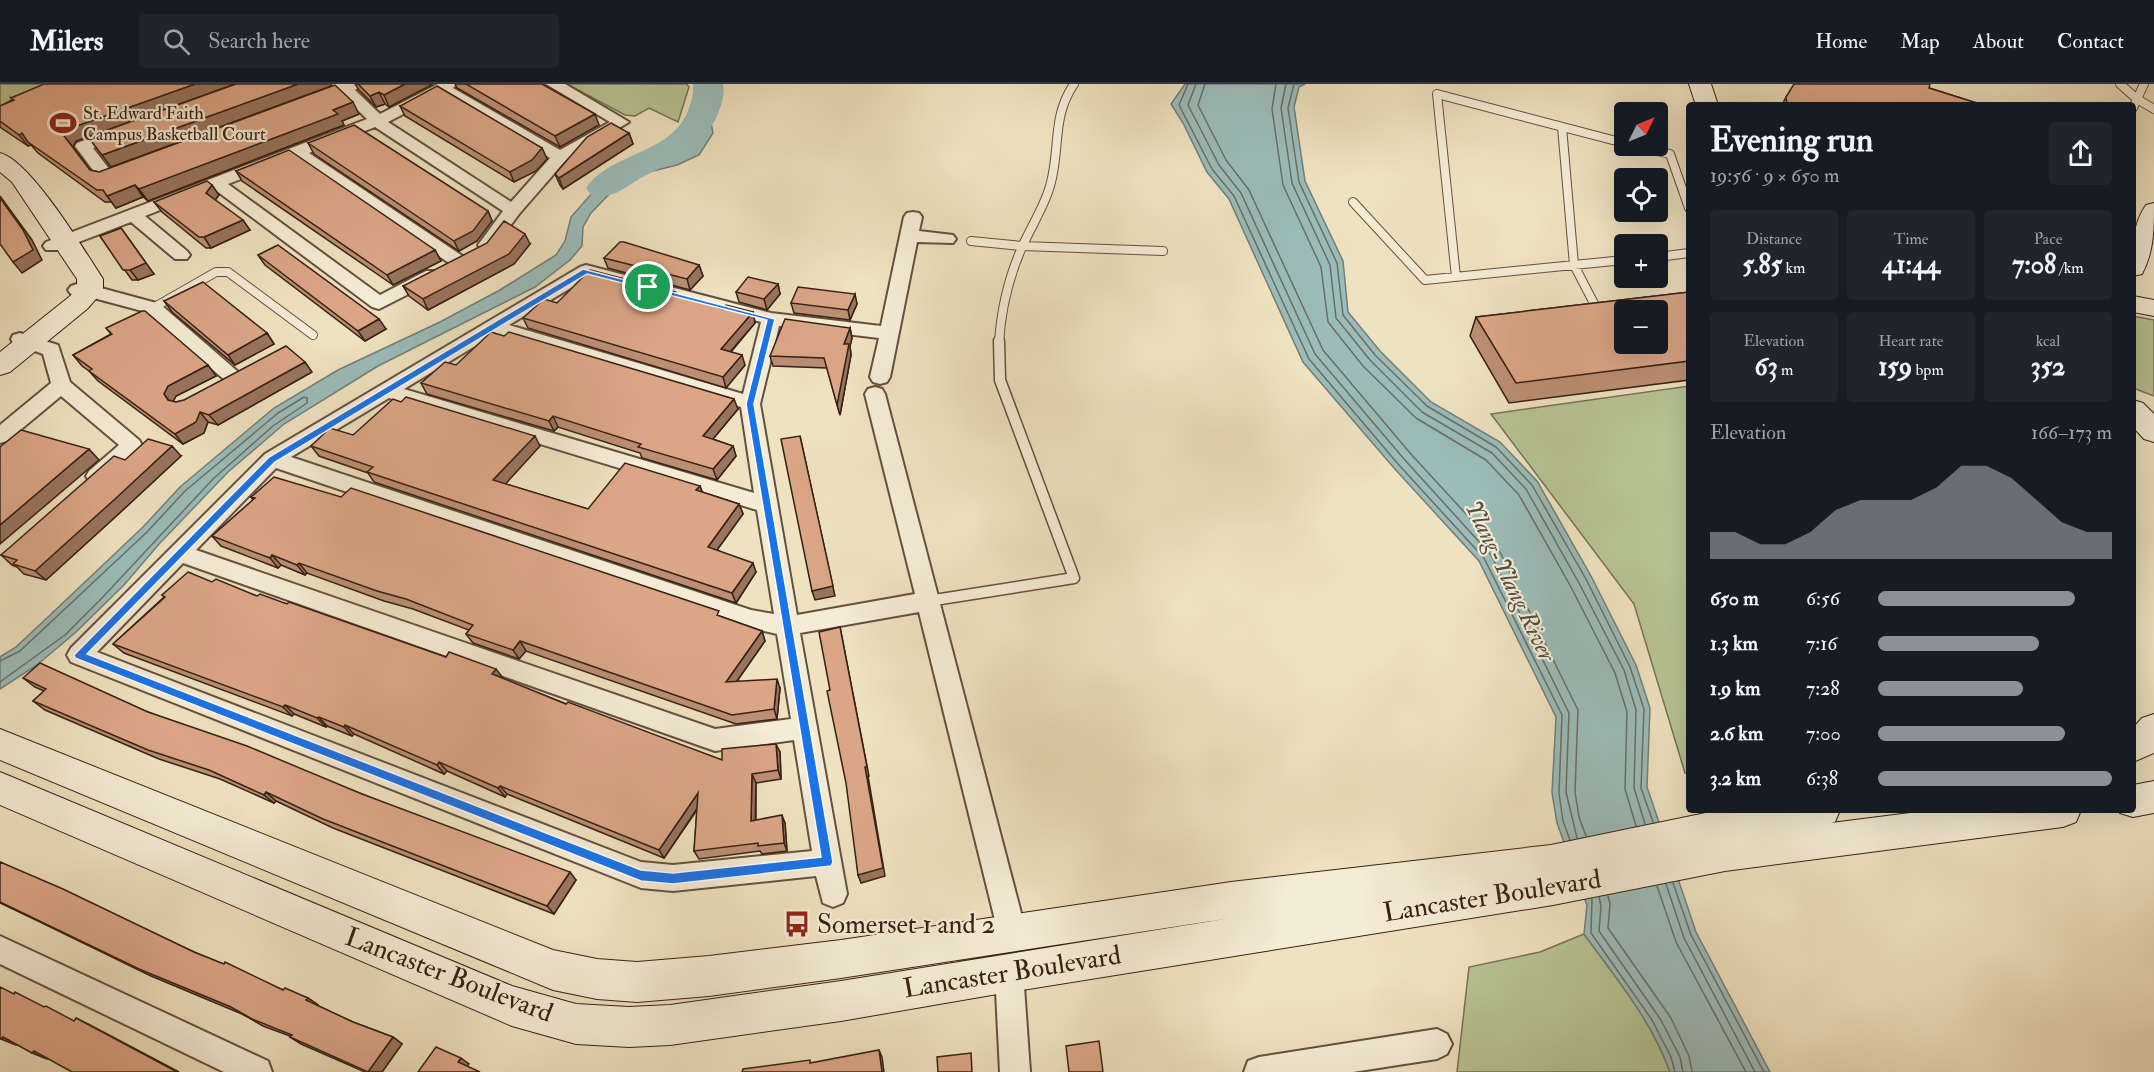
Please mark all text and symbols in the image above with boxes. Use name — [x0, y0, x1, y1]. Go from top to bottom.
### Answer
search box — [139, 14, 559, 68]
text: Milers — [30, 24, 103, 59]
icon: search — [160, 25, 193, 58]
text: Search here — [208, 27, 310, 55]
text: Home — [1815, 28, 1867, 55]
text: Map — [1900, 28, 1940, 55]
text: About — [1973, 28, 2024, 55]
text: Contact — [2057, 28, 2124, 55]
place label: St. Edward Faith Campus Basketball Court — [83, 102, 266, 146]
north arrow — [1614, 102, 1668, 156]
map controls — [1614, 102, 1668, 354]
sports icon: St. Edward Faith Campus Basketball Court — [48, 108, 78, 138]
text: Evening run — [1710, 120, 1873, 161]
button: share — [2049, 122, 2112, 185]
text: 19:56 · 9 × 650 m — [1710, 163, 1840, 188]
button: locate — [1614, 168, 1668, 222]
text: Distance — [1746, 229, 1802, 249]
text: Time — [1894, 229, 1928, 249]
text: Pace — [2034, 229, 2062, 249]
button: + — [1614, 234, 1668, 288]
text: 5.85 — [1742, 249, 1782, 281]
text: 41:44 — [1882, 249, 1940, 281]
text: 7:08 — [2012, 249, 2056, 281]
text: km — [1782, 258, 1806, 278]
text: /km — [2056, 258, 2084, 278]
pin — [622, 261, 673, 312]
icon: arrive — [631, 270, 664, 303]
button: − — [1614, 300, 1668, 354]
text: Elevation — [1744, 331, 1804, 351]
text: Heart rate — [1878, 331, 1944, 351]
text: kcal — [2036, 331, 2060, 351]
text: 63 — [1755, 351, 1778, 383]
text: 159 — [1878, 351, 1912, 383]
text: 352 — [2031, 351, 2065, 383]
text: m — [1778, 360, 1793, 380]
text: bpm — [1912, 360, 1944, 380]
text: Elevation — [1710, 420, 1786, 445]
text: 166–173 m — [2031, 420, 2112, 445]
water label: Ylang-Ylang River — [1458, 495, 1563, 668]
text: 650 m — [1710, 586, 1759, 611]
text: 6:56 — [1806, 586, 1840, 611]
text: 1.3 km — [1710, 631, 1758, 656]
text: 7:16 — [1806, 631, 1837, 656]
text: 1.9 km — [1710, 676, 1761, 701]
text: 7:28 — [1806, 676, 1840, 701]
text: 2.6 km — [1710, 721, 1763, 746]
text: 7:00 — [1806, 721, 1841, 746]
text: 3.2 km — [1710, 766, 1761, 791]
text: 6:38 — [1806, 766, 1838, 791]
street label: Lancaster Boulevard — [1381, 862, 1603, 930]
place label: Somerset 1 and 2 — [817, 908, 995, 941]
bus stop icon: Somerset 1 and 2 — [782, 909, 812, 939]
street label: Lancaster Boulevard — [340, 920, 558, 1030]
street label: Lancaster Boulevard — [901, 938, 1123, 1006]

